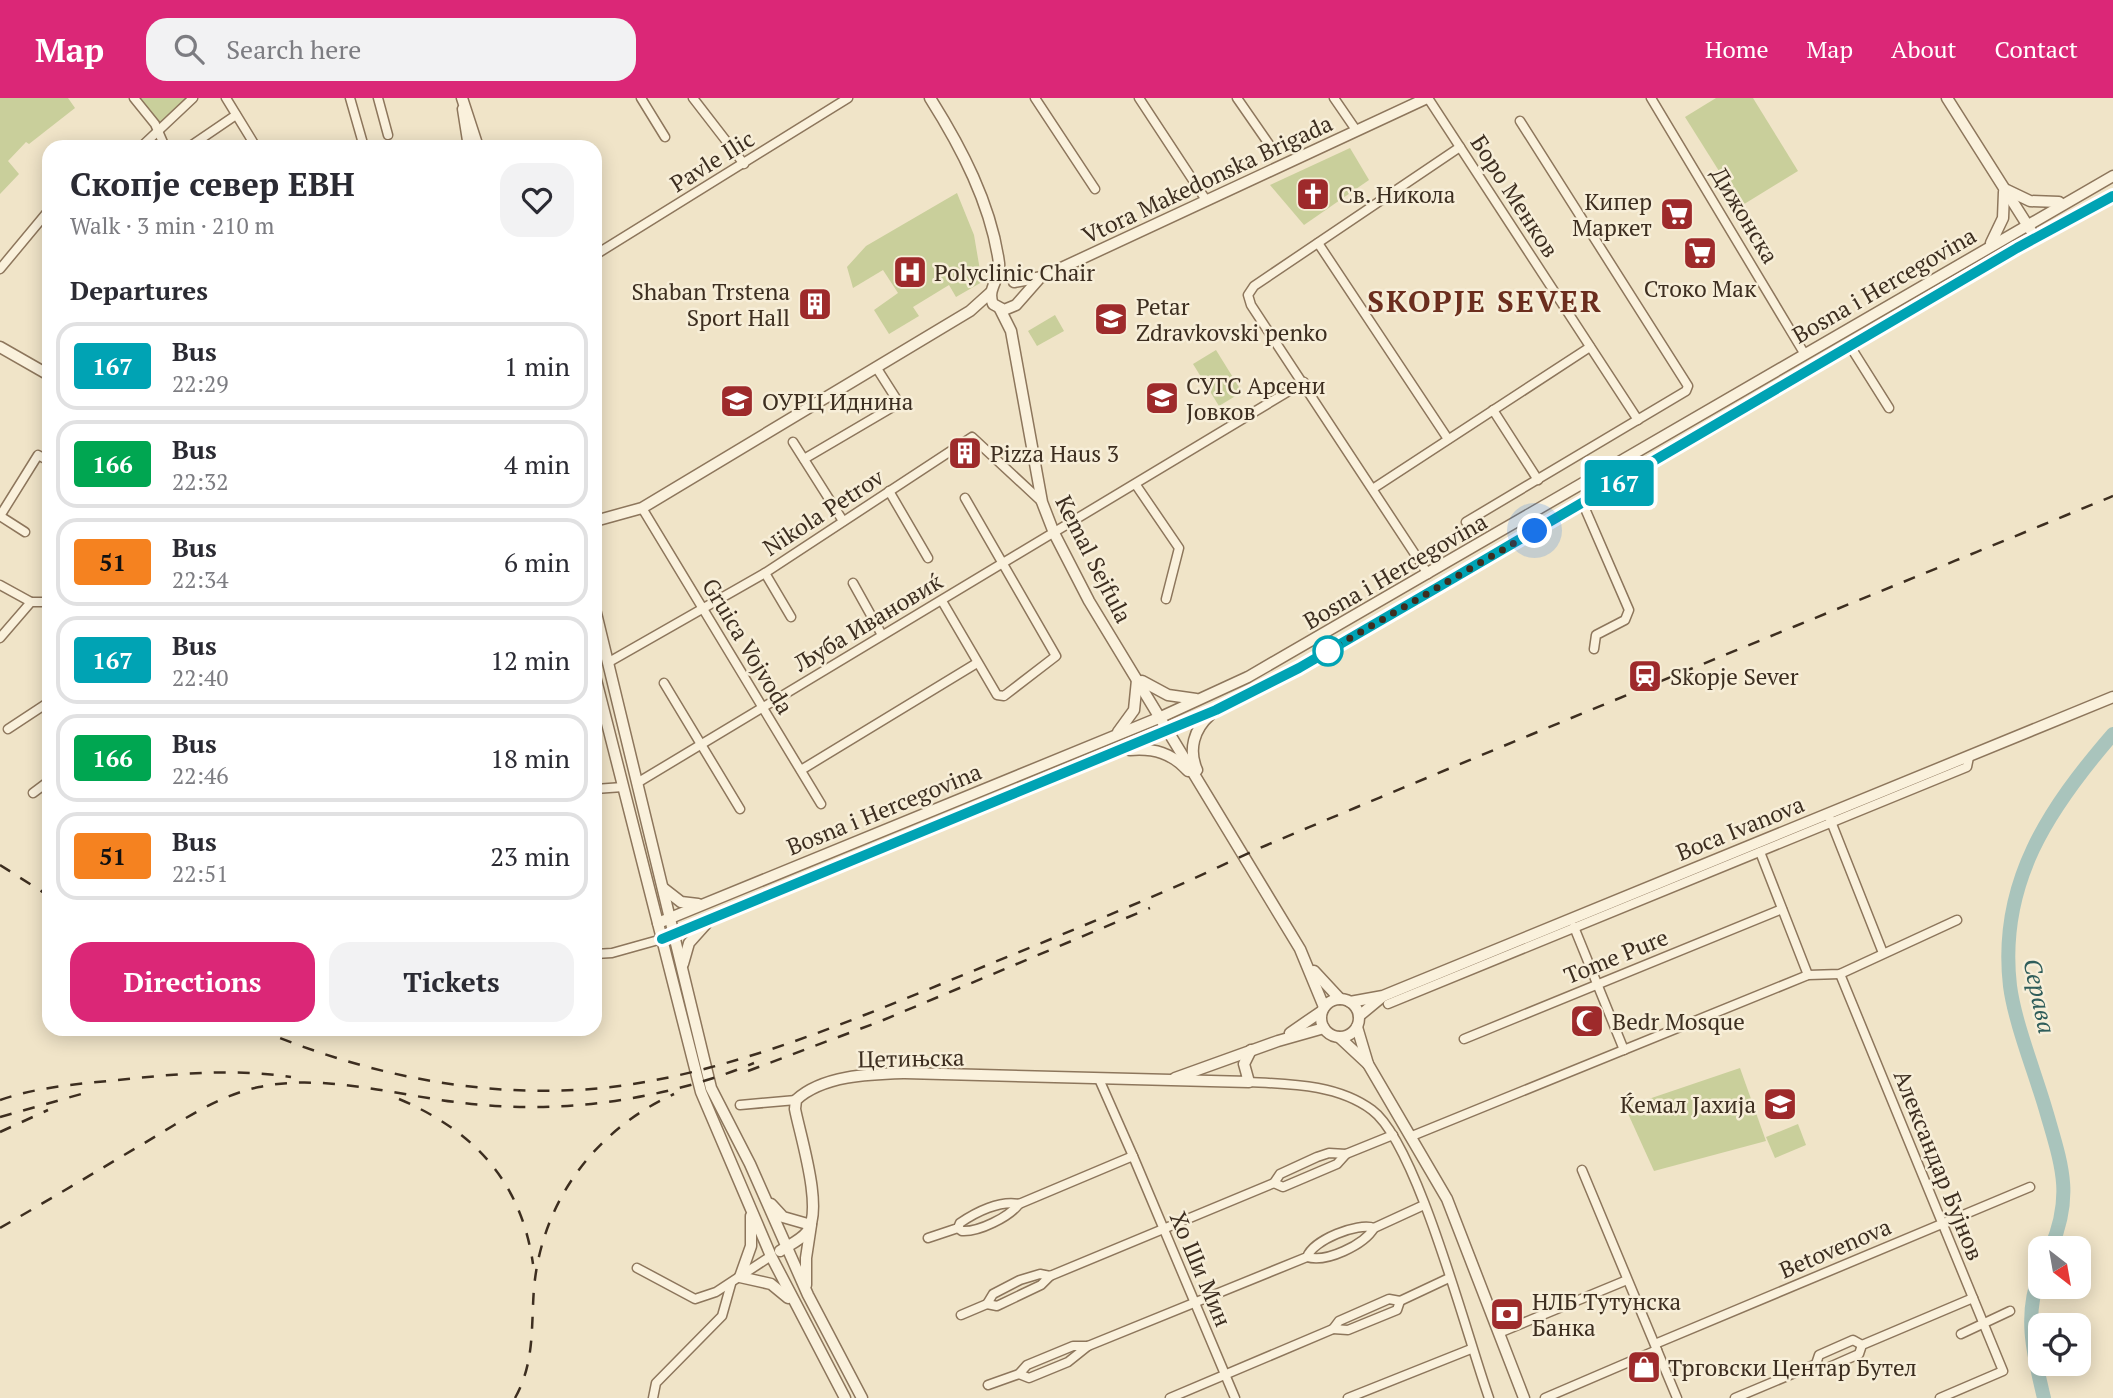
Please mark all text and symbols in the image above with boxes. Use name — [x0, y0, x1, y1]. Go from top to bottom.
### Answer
search box — [146, 18, 636, 81]
text: Map — [35, 28, 104, 71]
icon: search — [170, 30, 208, 68]
text: Search here — [226, 32, 361, 66]
text: Home — [1705, 33, 1769, 65]
text: Map — [1807, 33, 1853, 65]
text: About — [1891, 33, 1957, 65]
text: Contact — [1995, 33, 2078, 65]
street label: Vtora Makedonska Brigada — [1077, 107, 1337, 251]
street label: Pavle Ilic — [664, 123, 760, 199]
street label: Боро Менков — [1464, 129, 1566, 263]
street label: Дижонска — [1704, 161, 1786, 269]
text: Скопје север ЕВН — [70, 162, 355, 205]
button: heart — [500, 163, 574, 237]
church icon: Св. Никола — [1294, 175, 1332, 213]
place label: Св. Никола — [1338, 179, 1456, 210]
place label: Кипер Маркет — [1572, 186, 1652, 243]
supermarket icon: Кипер Маркет — [1658, 195, 1696, 233]
text: Walk · 3 min · 210 m — [70, 210, 274, 241]
street label: Bosna i Hercegovina — [1786, 220, 1982, 350]
supermarket icon: Стоко Мак — [1681, 234, 1719, 272]
hospital icon: Polyclinic Chair — [891, 253, 929, 291]
place label: Polyclinic Chair — [934, 257, 1095, 288]
text: Departures — [70, 273, 208, 307]
place label: Стоко Мак — [1644, 273, 1757, 304]
place label: Shaban Trstena Sport Hall — [631, 276, 790, 333]
district label: SKOPJE SEVER — [1367, 281, 1603, 321]
building icon: Shaban Trstena Sport Hall — [796, 285, 834, 323]
place label: Petar Zdravkovski penko — [1136, 291, 1327, 348]
school or university icon: Petar Zdravkovski penko — [1092, 300, 1130, 338]
text: Bus — [172, 334, 217, 368]
text: 1 min — [504, 349, 570, 383]
text: 167 — [92, 350, 133, 382]
text: 22:29 — [172, 368, 229, 399]
place label: СУГС Арсени Јовков — [1186, 370, 1326, 427]
school or university icon: СУГС Арсени Јовков — [1143, 379, 1181, 417]
school or university icon: ОУРЦ Иднина — [718, 382, 756, 420]
place label: ОУРЦ Иднина — [762, 386, 914, 417]
text: Bus — [172, 432, 217, 466]
building icon: Pizza Haus 3 — [946, 434, 984, 472]
place label: Pizza Haus 3 — [990, 438, 1119, 469]
text: 4 min — [504, 447, 570, 481]
text: 166 — [92, 448, 133, 480]
line badge: 167 — [1579, 460, 1659, 506]
street label: Nikola Petrov — [757, 461, 890, 563]
text: 22:32 — [172, 466, 229, 497]
text: 167 — [1599, 467, 1639, 499]
street label: Kemal Sejfula — [1049, 490, 1140, 628]
street label: Bosna i Hercegovina — [1297, 506, 1493, 636]
your location — [1517, 513, 1552, 548]
text: Bus — [172, 530, 217, 564]
text: 6 min — [504, 545, 570, 579]
text: 51 — [99, 546, 126, 578]
text: 22:34 — [172, 564, 229, 595]
street label: Љуба Ивановиќ — [787, 565, 949, 679]
street label: Gruica Vojvoda — [695, 572, 801, 720]
text: Bus — [172, 628, 217, 662]
unlabelled marker — [1313, 636, 1343, 666]
text: 12 min — [490, 643, 570, 677]
text: 167 — [92, 644, 133, 676]
station icon: Skopje Sever — [1626, 657, 1664, 695]
place label: Skopje Sever — [1670, 661, 1799, 692]
text: 22:40 — [172, 662, 229, 693]
text: Bus — [172, 726, 217, 760]
text: 18 min — [490, 741, 570, 775]
text: 166 — [92, 742, 133, 774]
street label: Bosna i Hercegovina — [782, 756, 986, 862]
text: 22:46 — [172, 760, 229, 791]
street label: Boca Ivanova — [1671, 788, 1809, 868]
text: Bus — [172, 824, 217, 858]
text: 23 min — [490, 839, 570, 873]
text: 51 — [99, 840, 126, 872]
text: 22:51 — [172, 858, 229, 889]
street label: Tome Pure — [1559, 921, 1673, 991]
button: Directions — [70, 942, 315, 1022]
button: Tickets — [329, 942, 574, 1022]
water label: Серава — [2016, 955, 2064, 1037]
mosque icon: Bedr Mosque — [1568, 1002, 1606, 1040]
place label: Bedr Mosque — [1612, 1006, 1745, 1037]
street label: Цетињска — [857, 1042, 965, 1074]
street label: Александар Бујнов — [1887, 1065, 1991, 1265]
school or university icon: Ќемал Јахија — [1761, 1085, 1799, 1123]
place label: Ќемал Јахија — [1620, 1089, 1756, 1120]
street label: Хо Ши Мин — [1163, 1207, 1239, 1331]
street label: Betovenova — [1774, 1210, 1896, 1285]
north arrow — [2028, 1236, 2091, 1298]
map controls — [2028, 1236, 2091, 1376]
place label: НЛБ Тутунска Банка — [1532, 1286, 1681, 1343]
bank icon: НЛБ Тутунска Банка — [1488, 1295, 1526, 1333]
button: locate — [2028, 1313, 2091, 1376]
shop icon: Трговски Центар Бутел — [1625, 1348, 1663, 1386]
place label: Трговски Центар Бутел — [1668, 1352, 1917, 1383]

